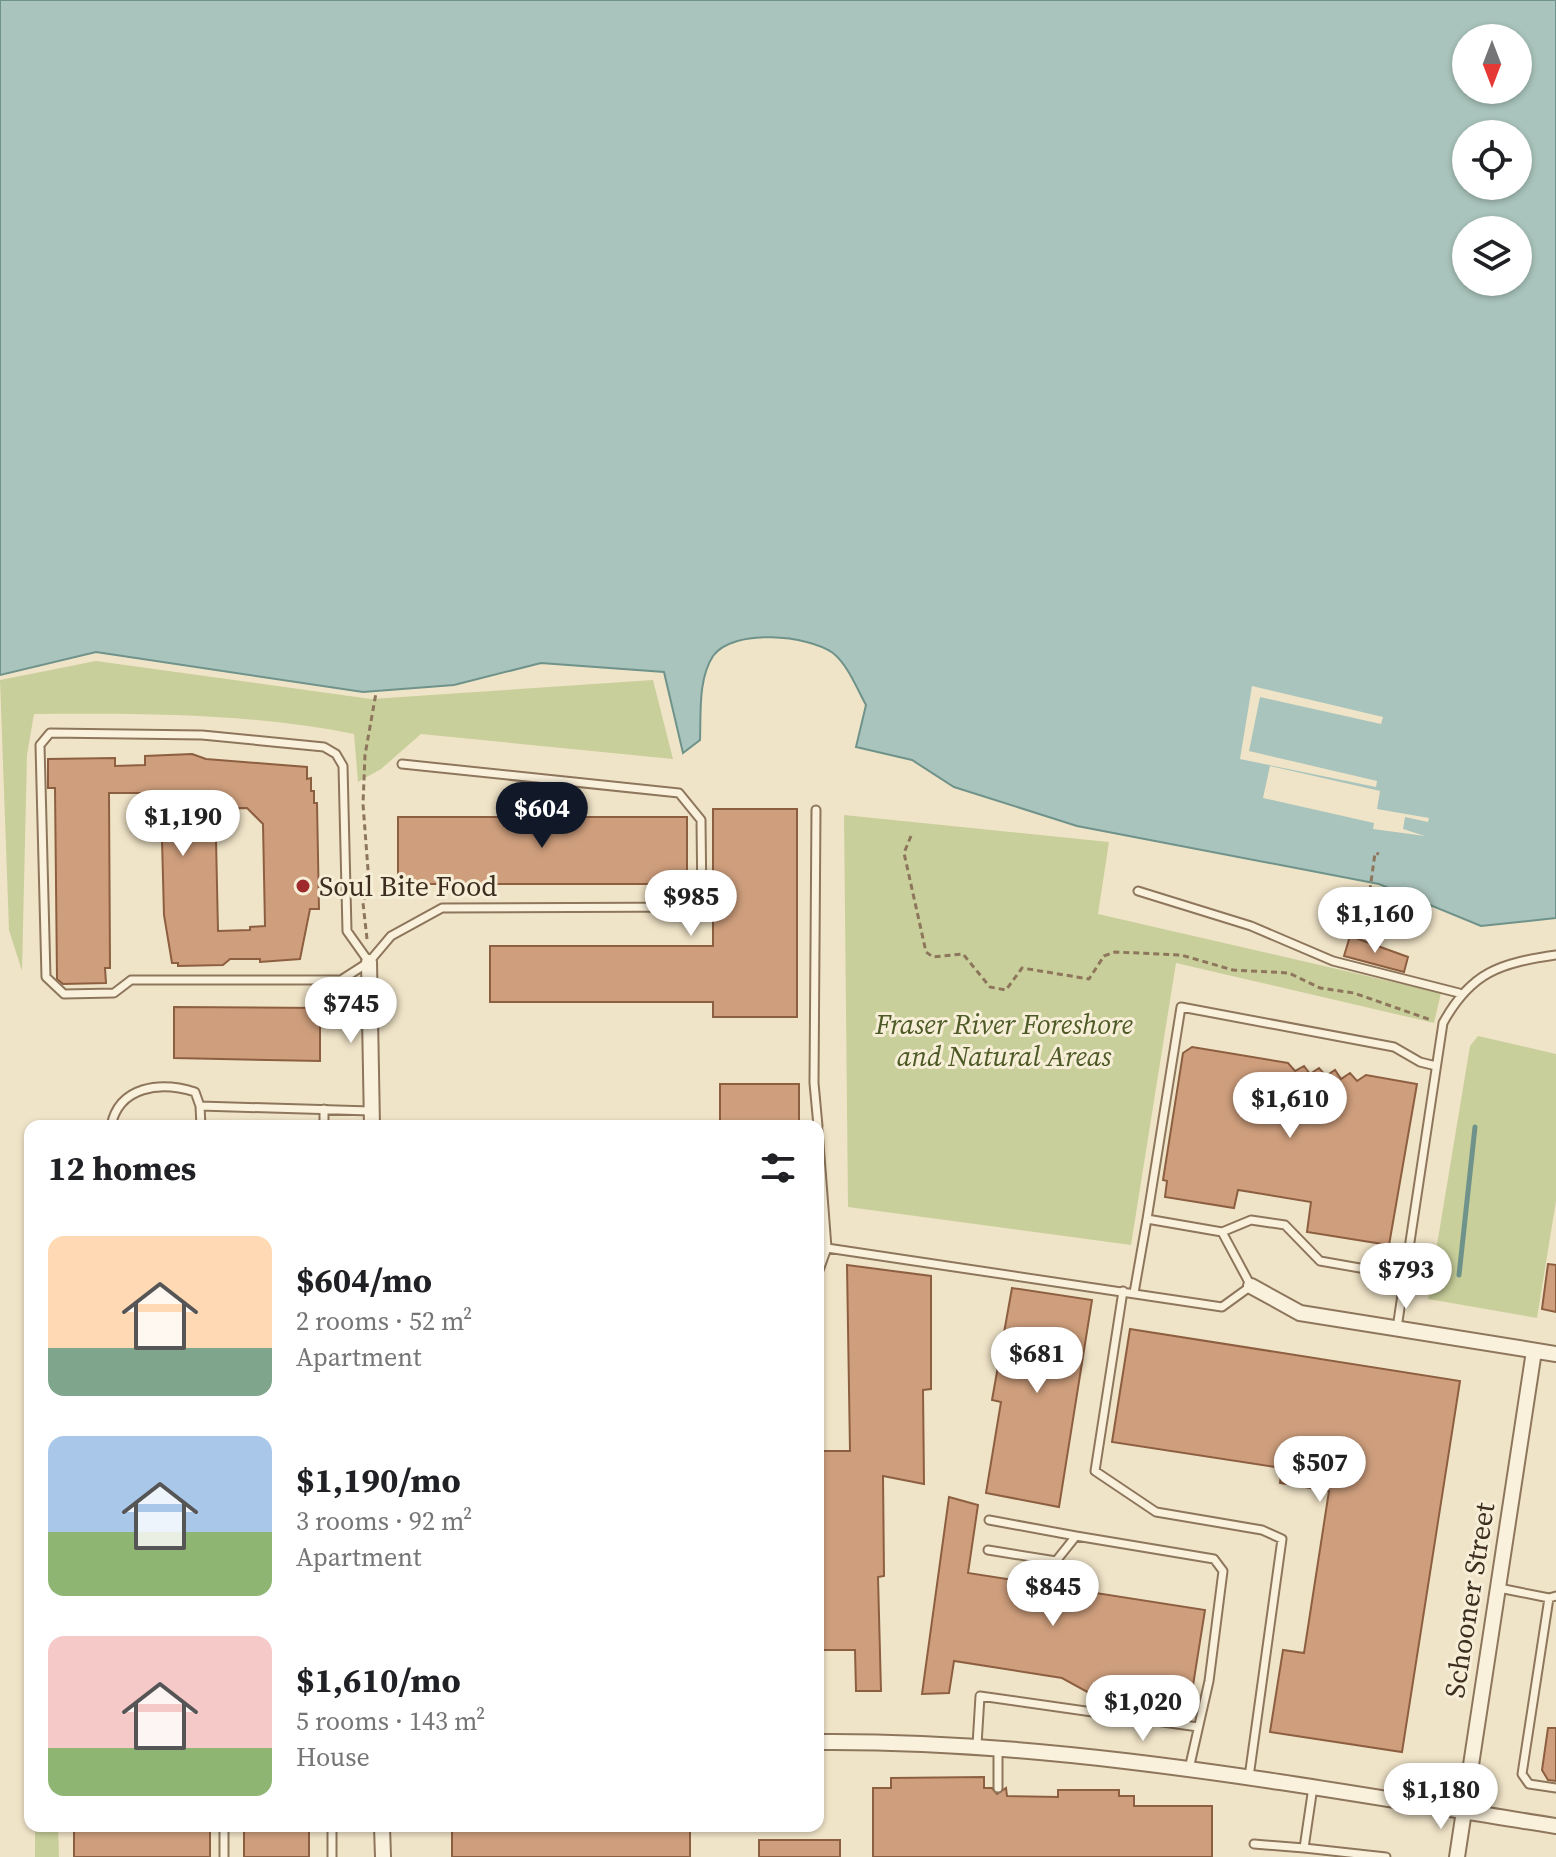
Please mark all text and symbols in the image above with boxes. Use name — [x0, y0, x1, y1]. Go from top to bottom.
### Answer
north arrow — [1452, 24, 1532, 104]
map controls — [1452, 24, 1532, 296]
button: locate — [1452, 120, 1532, 200]
button: layers — [1452, 216, 1532, 296]
pin: $604 — [495, 782, 589, 850]
pin: $1,190 — [118, 790, 248, 858]
text: $604 — [514, 790, 570, 826]
text: $1,190 — [144, 798, 222, 834]
place label: Soul Bite Food — [319, 867, 497, 905]
pin: $985 — [644, 870, 738, 938]
marker: Soul Bite Food — [294, 877, 312, 895]
text: $985 — [663, 878, 719, 914]
pin: $1,160 — [1310, 887, 1440, 955]
text: $1,160 — [1336, 895, 1414, 931]
pin: $745 — [304, 977, 398, 1045]
text: $745 — [323, 985, 379, 1021]
park label: Fraser River Foreshore and Natural Areas — [874, 1005, 1133, 1075]
pin: $1,610 — [1225, 1072, 1355, 1140]
text: $1,610 — [1251, 1080, 1329, 1116]
text: 12 homes — [48, 1145, 196, 1191]
icon: filters — [756, 1146, 800, 1190]
pin: $793 — [1359, 1243, 1453, 1311]
text: $793 — [1378, 1251, 1434, 1287]
text: $604/mo — [296, 1257, 432, 1303]
icon: home — [112, 1268, 208, 1364]
text: 2 rooms · 52 m² — [296, 1303, 472, 1339]
pin: $681 — [990, 1327, 1084, 1395]
text: $681 — [1009, 1335, 1065, 1371]
text: Apartment — [296, 1339, 421, 1375]
pin: $507 — [1273, 1436, 1367, 1504]
text: $507 — [1292, 1444, 1348, 1480]
text: $1,190/mo — [296, 1457, 461, 1503]
icon: home — [112, 1468, 208, 1564]
street label: Schooner Street — [1435, 1499, 1503, 1700]
text: 3 rooms · 92 m² — [296, 1503, 472, 1539]
text: Apartment — [296, 1539, 421, 1575]
pin: $845 — [1006, 1560, 1100, 1628]
text: $845 — [1025, 1568, 1081, 1604]
text: $1,610/mo — [296, 1657, 461, 1703]
icon: home — [112, 1668, 208, 1764]
pin: $1,020 — [1078, 1675, 1208, 1743]
text: $1,020 — [1104, 1683, 1182, 1719]
text: 5 rooms · 143 m² — [296, 1703, 485, 1739]
text: House — [296, 1739, 370, 1775]
pin: $1,180 — [1376, 1763, 1506, 1831]
text: $1,180 — [1402, 1771, 1480, 1807]

